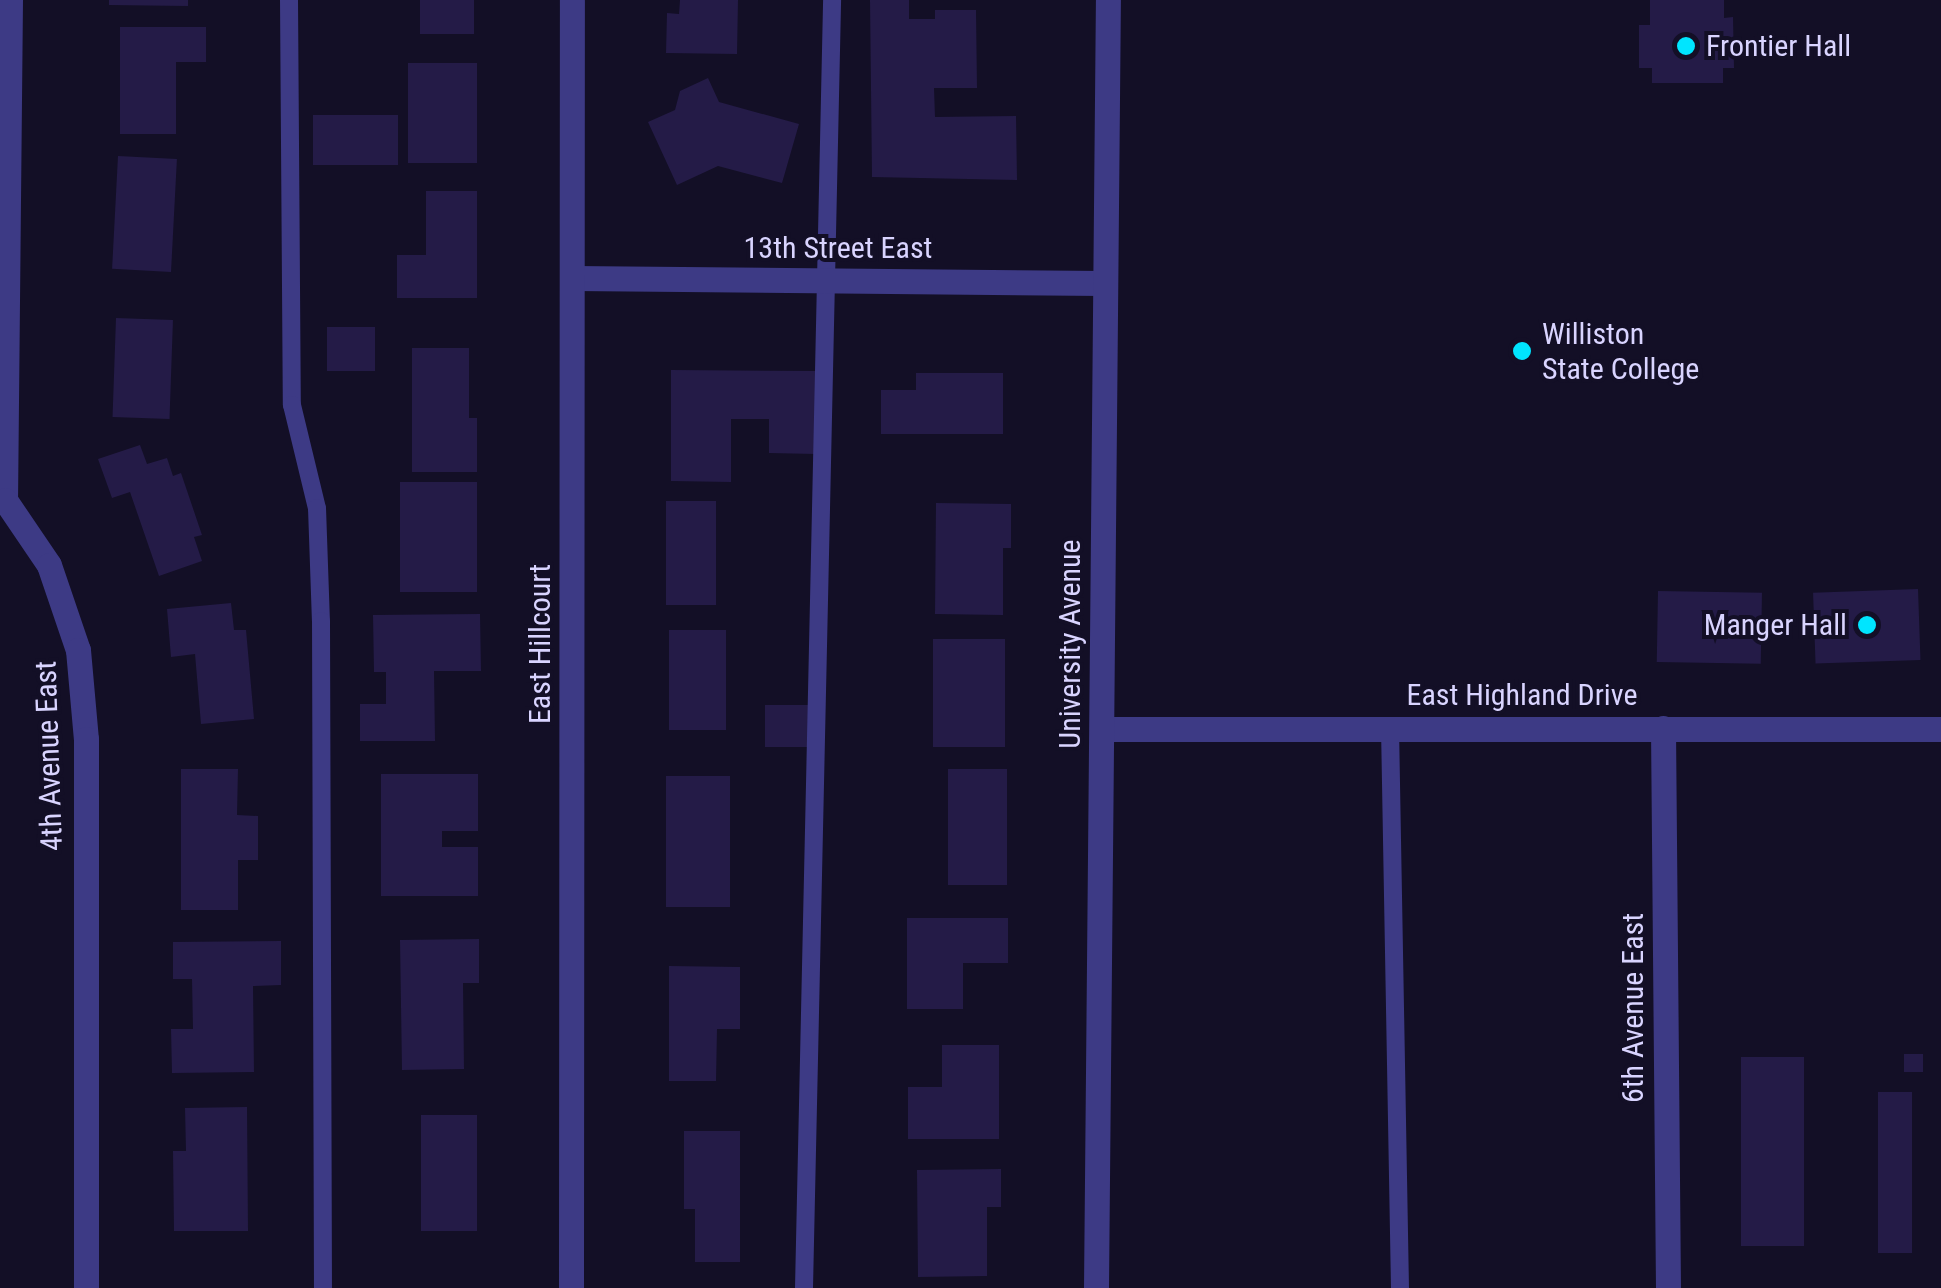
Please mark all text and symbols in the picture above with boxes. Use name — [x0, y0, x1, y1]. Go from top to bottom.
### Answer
place label: Frontier Hall — [1706, 28, 1851, 64]
marker: Frontier Hall — [1675, 35, 1697, 57]
street label: 13th Street East — [744, 230, 932, 266]
place label: Williston State College — [1542, 316, 1699, 386]
marker: Williston State College — [1511, 340, 1533, 362]
street label: University Avenue — [1052, 539, 1088, 749]
street label: East Hillcourt — [522, 564, 558, 724]
place label: Manger Hall — [1704, 607, 1847, 643]
marker: Manger Hall — [1856, 614, 1878, 636]
street label: 4th Avenue East — [28, 660, 70, 852]
street label: East Highland Drive — [1407, 677, 1637, 713]
street label: 6th Avenue East — [1615, 913, 1651, 1103]

